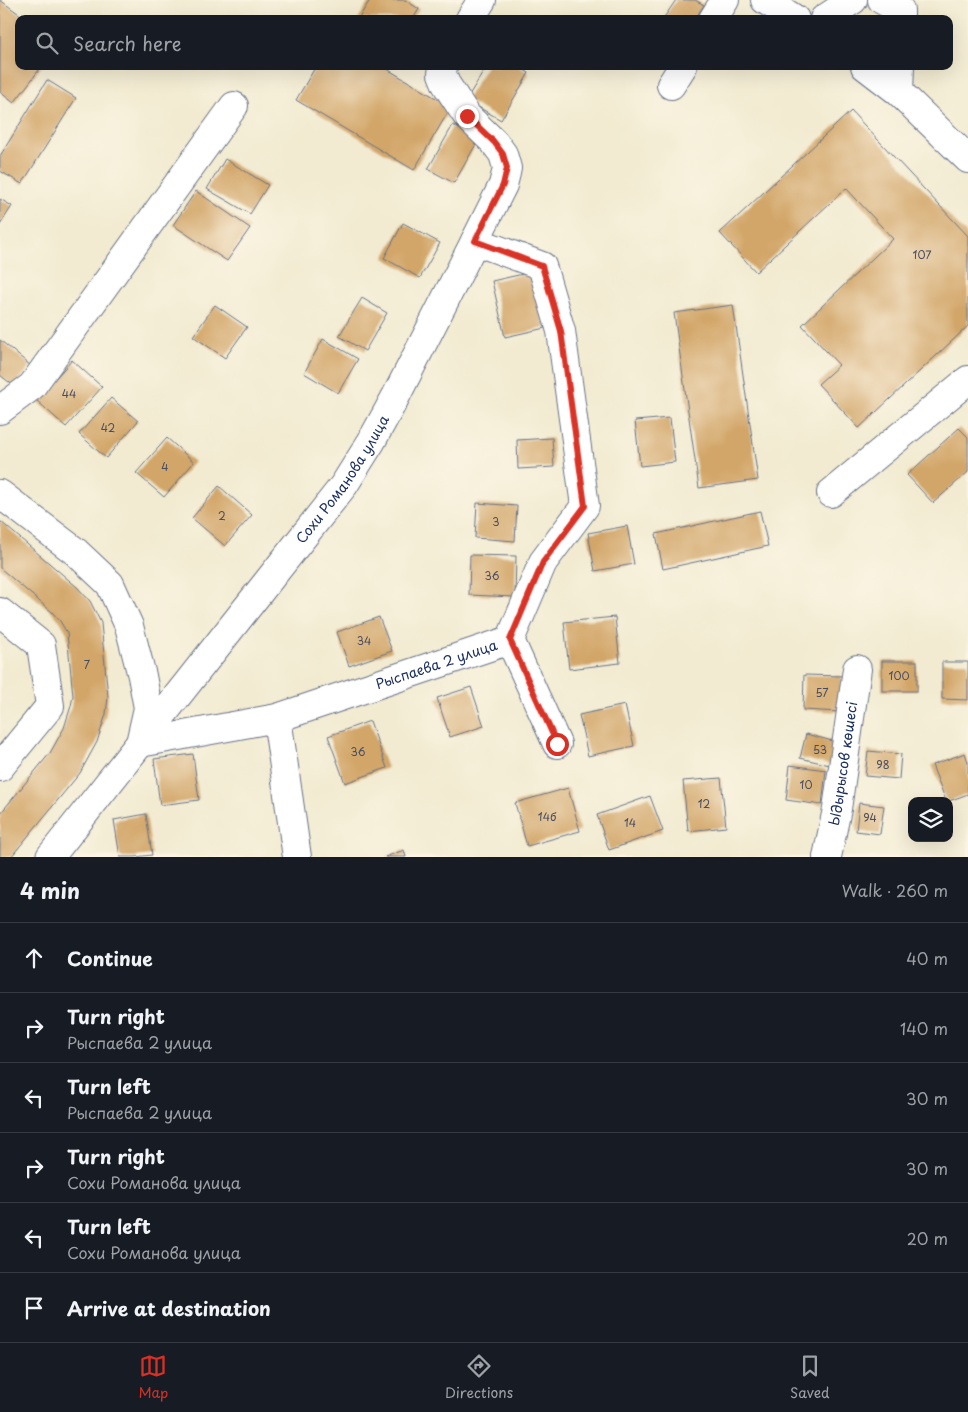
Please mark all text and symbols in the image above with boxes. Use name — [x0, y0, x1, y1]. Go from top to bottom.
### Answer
search box — [15, 15, 953, 70]
icon: search — [33, 29, 61, 57]
text: Search here — [73, 29, 182, 57]
route end — [456, 105, 479, 128]
house number: 107 — [913, 246, 931, 263]
house number: 44 — [62, 385, 76, 402]
street label: Сохи Романова улица — [291, 411, 394, 548]
house number: 42 — [101, 419, 116, 436]
house number: 4 — [161, 458, 169, 475]
house number: 2 — [218, 507, 226, 524]
house number: 3 — [492, 513, 500, 530]
house number: 36 — [485, 567, 500, 584]
house number: 34 — [357, 632, 371, 649]
street label: Рыспаева 2 улица — [373, 634, 500, 694]
house number: 7 — [84, 656, 90, 673]
house number: 100 — [888, 667, 910, 684]
house number: 57 — [815, 684, 829, 701]
street label: Ыдырысов көшесі — [823, 700, 862, 827]
route start — [546, 733, 569, 756]
house number: 53 — [813, 741, 827, 758]
house number: 36 — [351, 743, 366, 760]
house number: 98 — [876, 756, 890, 773]
house number: 10 — [800, 776, 812, 793]
house number: 12 — [698, 795, 711, 812]
map controls — [908, 797, 953, 842]
button: layers — [908, 797, 953, 842]
house number: 14б — [538, 808, 557, 825]
house number: 94 — [863, 809, 877, 826]
house number: 14 — [624, 814, 636, 831]
text: 4 min — [20, 874, 80, 906]
text: Walk · 260 m — [842, 878, 948, 902]
icon: ahead — [20, 944, 48, 972]
text: Continue — [67, 944, 153, 972]
text: 40 m — [906, 946, 948, 970]
text: Turn right — [67, 1002, 165, 1030]
icon: right — [20, 1014, 48, 1042]
text: 140 m — [900, 1016, 948, 1040]
text: Рыспаева 2 улица — [67, 1030, 212, 1054]
text: Turn left — [67, 1072, 151, 1100]
icon: left — [20, 1084, 48, 1112]
text: 30 m — [906, 1086, 948, 1110]
text: Рыспаева 2 улица — [67, 1100, 212, 1124]
text: Turn right — [67, 1142, 165, 1170]
icon: right — [20, 1154, 48, 1182]
text: 30 m — [906, 1156, 948, 1180]
text: Сохи Романова улица — [67, 1170, 241, 1194]
text: Turn left — [67, 1212, 151, 1240]
icon: left — [20, 1224, 48, 1252]
text: 20 m — [907, 1226, 948, 1250]
text: Сохи Романова улица — [67, 1240, 241, 1264]
icon: arrive — [20, 1294, 48, 1322]
text: Arrive at destination — [67, 1294, 271, 1322]
tab: Map — [138, 1352, 168, 1403]
tab: Directions — [445, 1352, 513, 1403]
tab: Saved — [790, 1352, 830, 1403]

